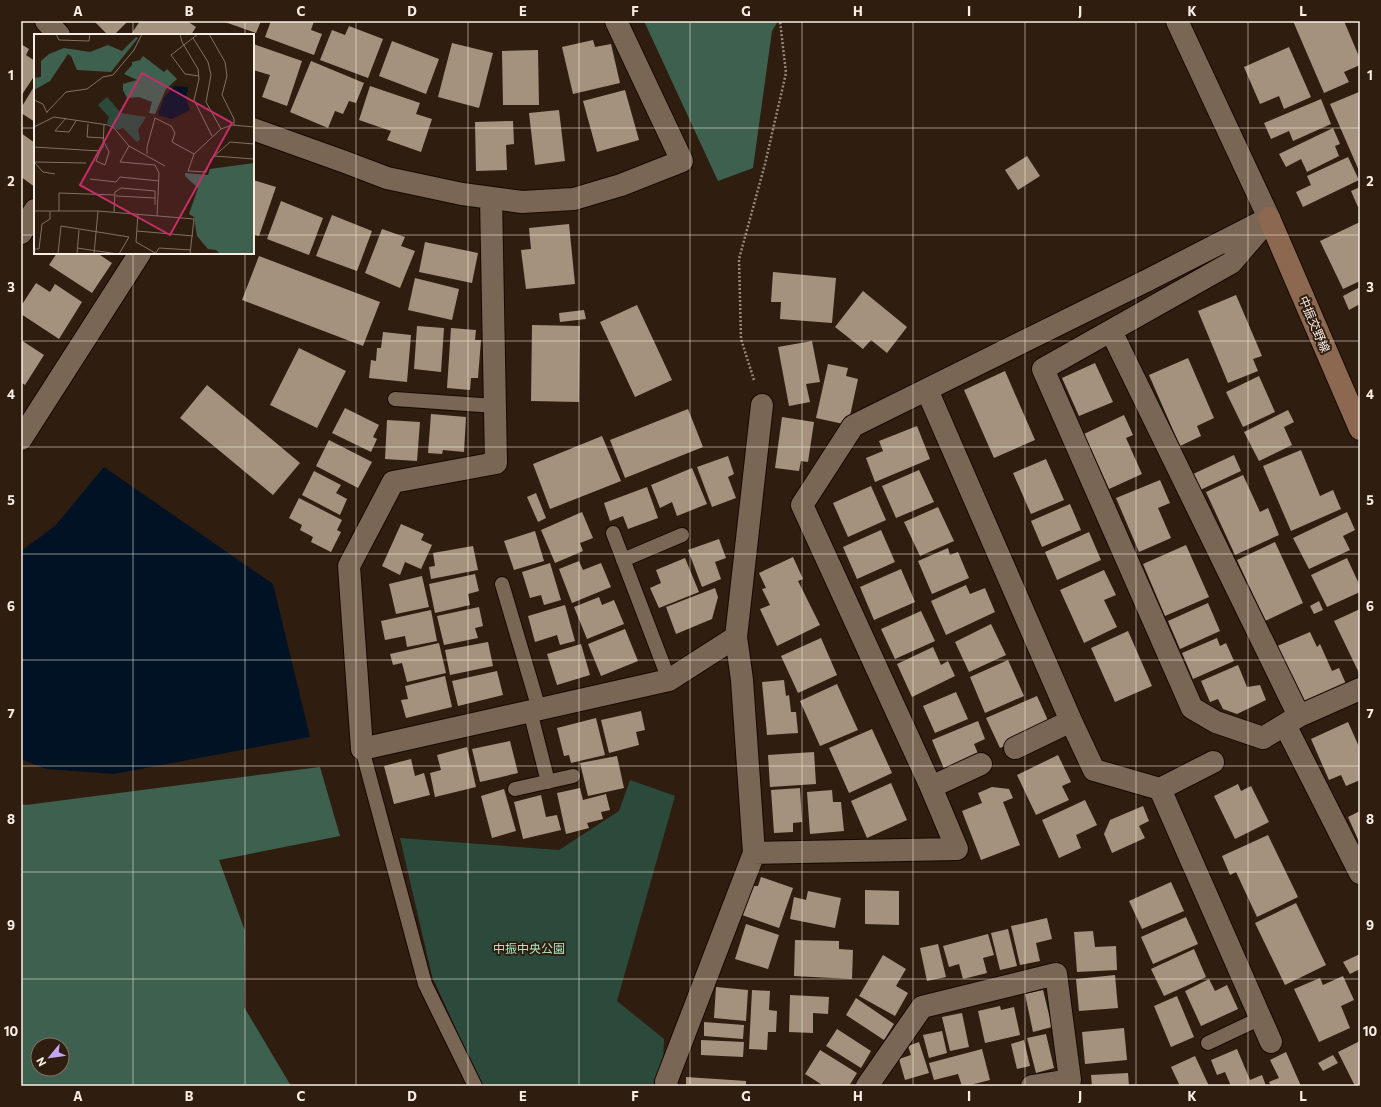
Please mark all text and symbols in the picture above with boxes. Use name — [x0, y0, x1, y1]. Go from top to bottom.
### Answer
text: A — [73, 3, 83, 19]
text: B — [185, 3, 194, 19]
text: C — [297, 3, 306, 19]
text: D — [407, 3, 417, 19]
text: E — [519, 3, 527, 19]
text: F — [631, 3, 639, 19]
text: G — [741, 3, 751, 19]
text: H — [853, 3, 863, 19]
text: I — [967, 3, 971, 19]
text: J — [1078, 3, 1082, 19]
text: K — [1187, 3, 1197, 19]
text: L — [1299, 3, 1307, 19]
inset map — [34, 34, 254, 254]
text: 1 — [8, 67, 14, 83]
text: 1 — [1367, 67, 1373, 83]
text: 2 — [7, 173, 15, 189]
text: 2 — [1366, 173, 1374, 189]
text: 3 — [7, 279, 15, 295]
text: 3 — [1366, 279, 1374, 295]
street label: 中振交野線 — [1297, 294, 1333, 354]
text: 4 — [7, 386, 15, 402]
text: 4 — [1366, 386, 1374, 402]
text: 5 — [7, 492, 15, 508]
text: 5 — [1366, 492, 1374, 508]
text: 6 — [7, 598, 15, 614]
text: 6 — [1366, 598, 1374, 614]
text: 7 — [7, 705, 15, 721]
text: 7 — [1366, 705, 1374, 721]
text: 8 — [7, 811, 15, 827]
text: 8 — [1366, 811, 1374, 827]
text: 9 — [7, 917, 15, 933]
text: 9 — [1366, 917, 1374, 933]
park label: 中振中央公園 — [493, 941, 565, 955]
text: 10 — [4, 1023, 19, 1039]
text: 10 — [1363, 1023, 1378, 1039]
north arrow — [30, 1037, 70, 1077]
text: N — [33, 1055, 49, 1069]
text: A — [73, 1088, 83, 1104]
text: B — [185, 1088, 194, 1104]
text: C — [297, 1088, 306, 1104]
text: D — [407, 1088, 417, 1104]
text: E — [519, 1088, 527, 1104]
text: F — [631, 1088, 639, 1104]
text: G — [741, 1088, 751, 1104]
text: H — [853, 1088, 863, 1104]
text: I — [967, 1088, 971, 1104]
text: J — [1078, 1088, 1082, 1104]
text: K — [1187, 1088, 1197, 1104]
text: L — [1299, 1088, 1307, 1104]

